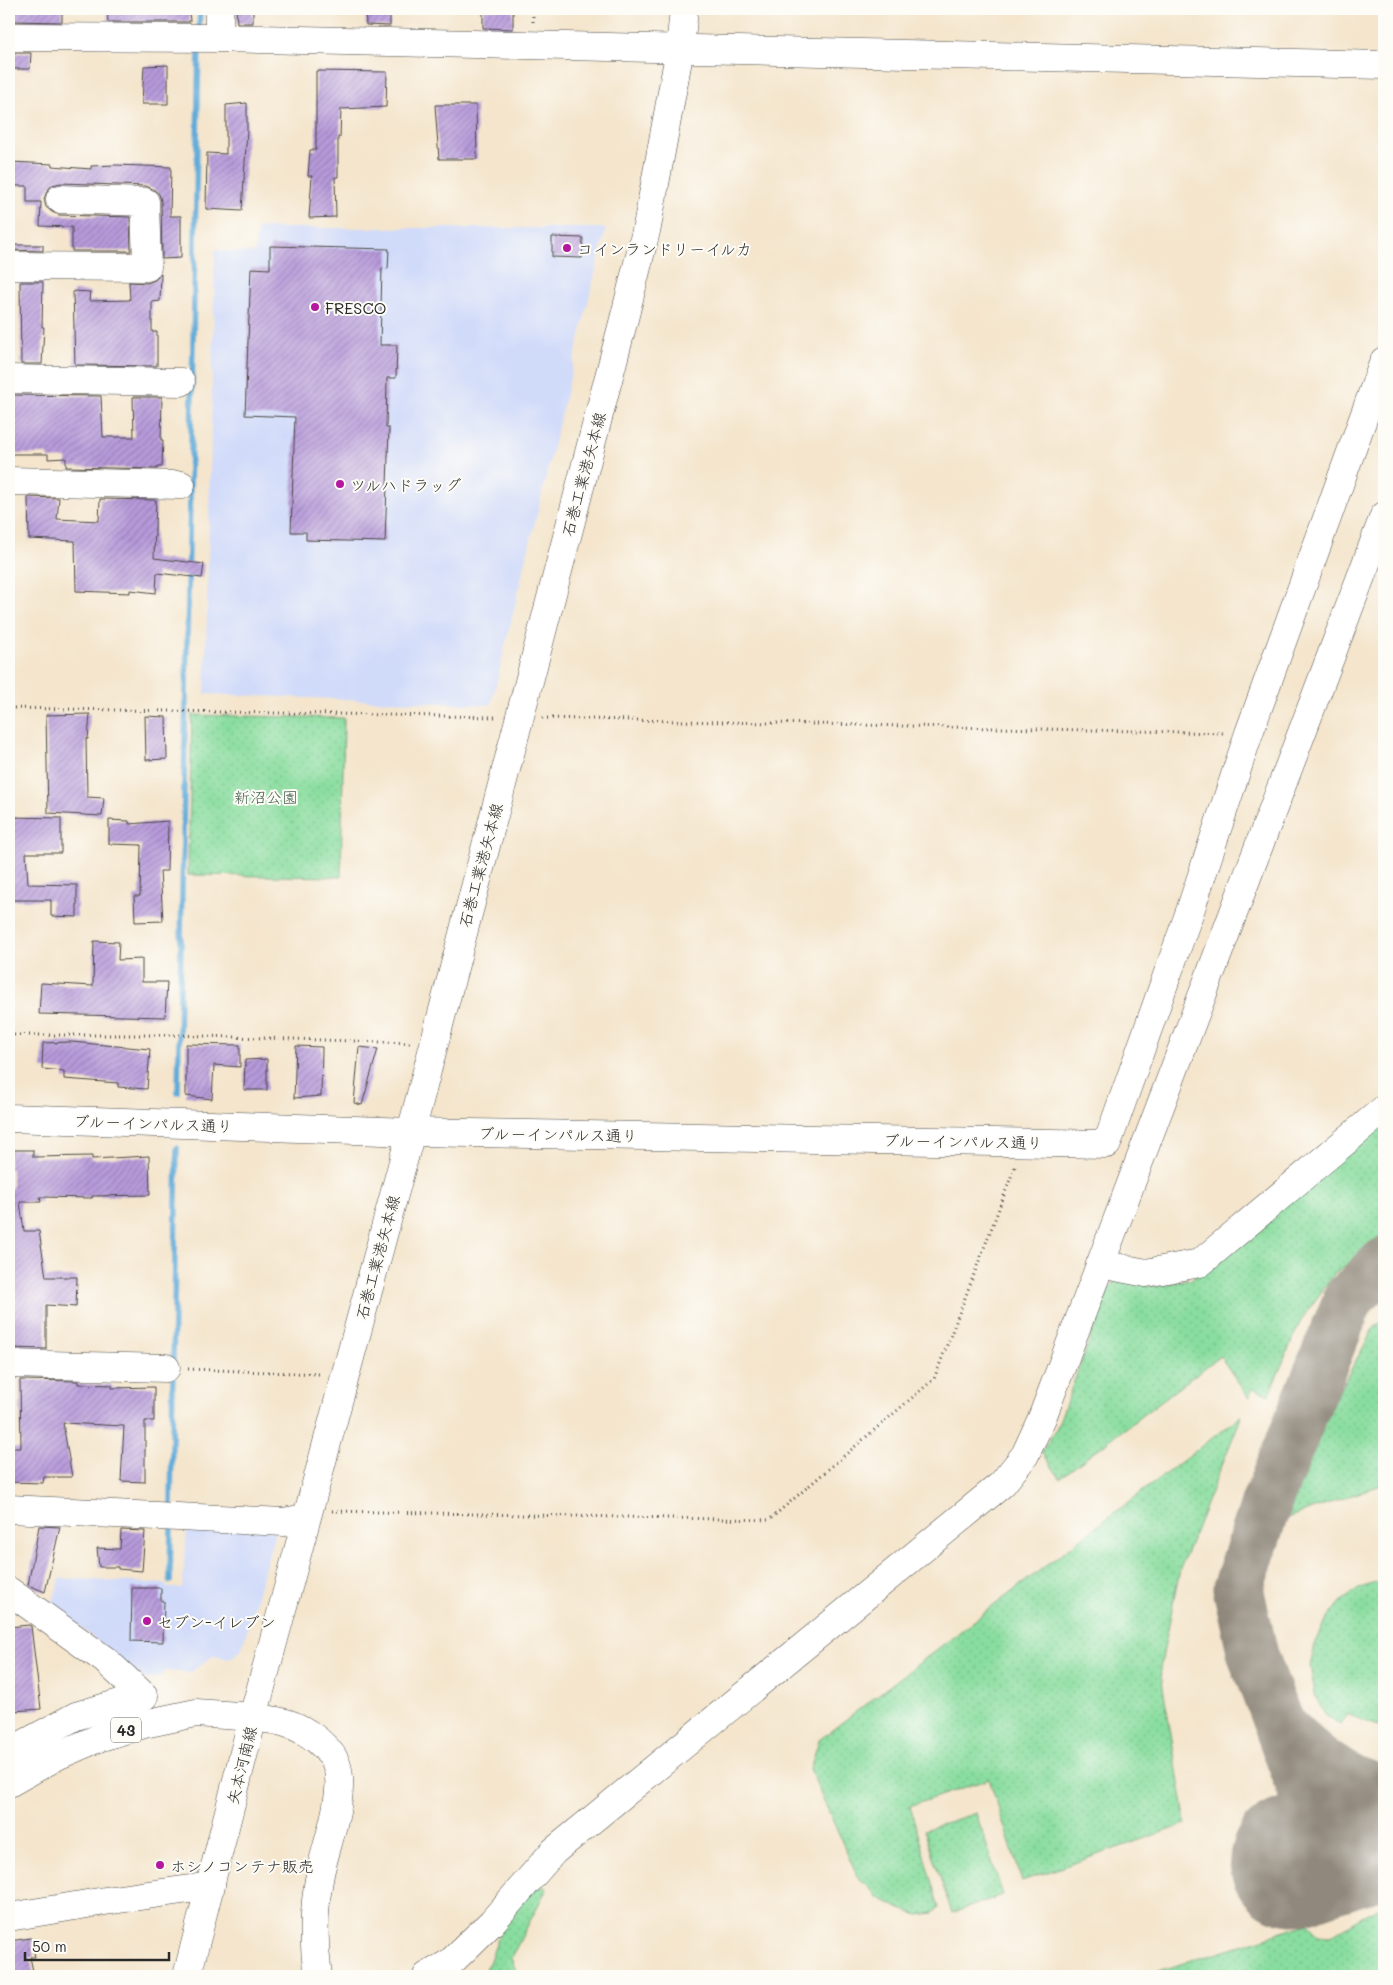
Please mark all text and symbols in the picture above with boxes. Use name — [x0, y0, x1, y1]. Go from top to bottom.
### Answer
place label: コインランドリーイルカ — [577, 238, 752, 259]
marker: コインランドリーイルカ — [561, 242, 573, 254]
place label: FRESCO — [325, 297, 386, 318]
marker: FRESCO — [309, 301, 321, 313]
street label: 石巻工業港矢本線 — [556, 409, 610, 539]
place label: ツルハドラッグ — [350, 474, 461, 495]
marker: ツルハドラッグ — [334, 478, 346, 490]
park label: 新沼公園 — [234, 786, 298, 807]
street label: 石巻工業港矢本線 — [453, 800, 507, 930]
street label: ブルーインパルス通り — [73, 1110, 233, 1136]
street label: ブルーインパルス通り — [478, 1122, 638, 1146]
street label: ブルーインパルス通り — [883, 1129, 1043, 1153]
street label: 石巻工業港矢本線 — [350, 1192, 404, 1322]
place label: セブン-イレブン — [157, 1611, 276, 1632]
marker: セブン-イレブン — [141, 1615, 153, 1627]
road number: 43 — [111, 1718, 141, 1742]
street label: 矢本河南線 — [221, 1724, 261, 1806]
place label: ホシノコンテナ販売 — [170, 1855, 314, 1876]
marker: ホシノコンテナ販売 — [154, 1859, 166, 1871]
scale bar — [25, 1930, 169, 1962]
text: 50 m — [32, 1936, 67, 1956]

